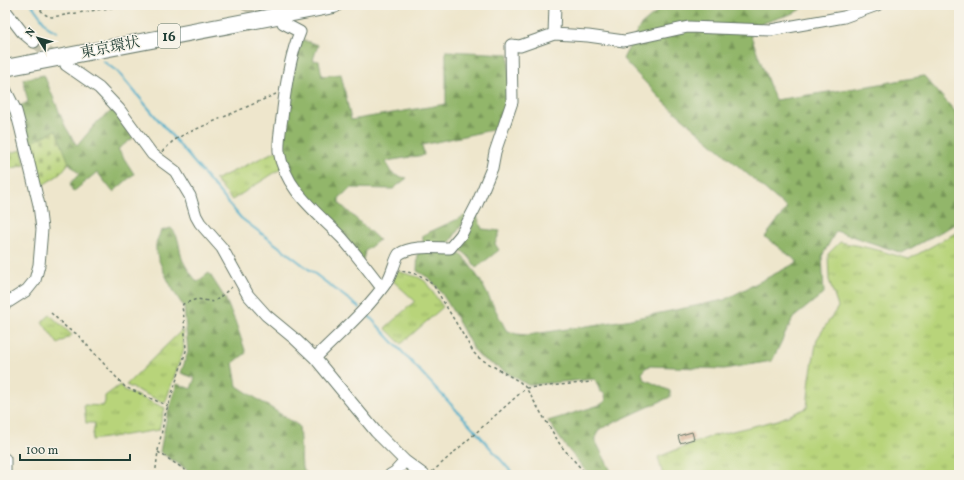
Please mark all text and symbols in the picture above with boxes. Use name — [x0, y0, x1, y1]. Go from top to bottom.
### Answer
north arrow — [18, 18, 58, 58]
road number: 16 — [158, 24, 180, 48]
text: N — [23, 25, 40, 41]
street label: 東京環状 — [79, 32, 142, 65]
scale bar — [20, 436, 130, 462]
text: 100 m — [26, 443, 59, 459]

